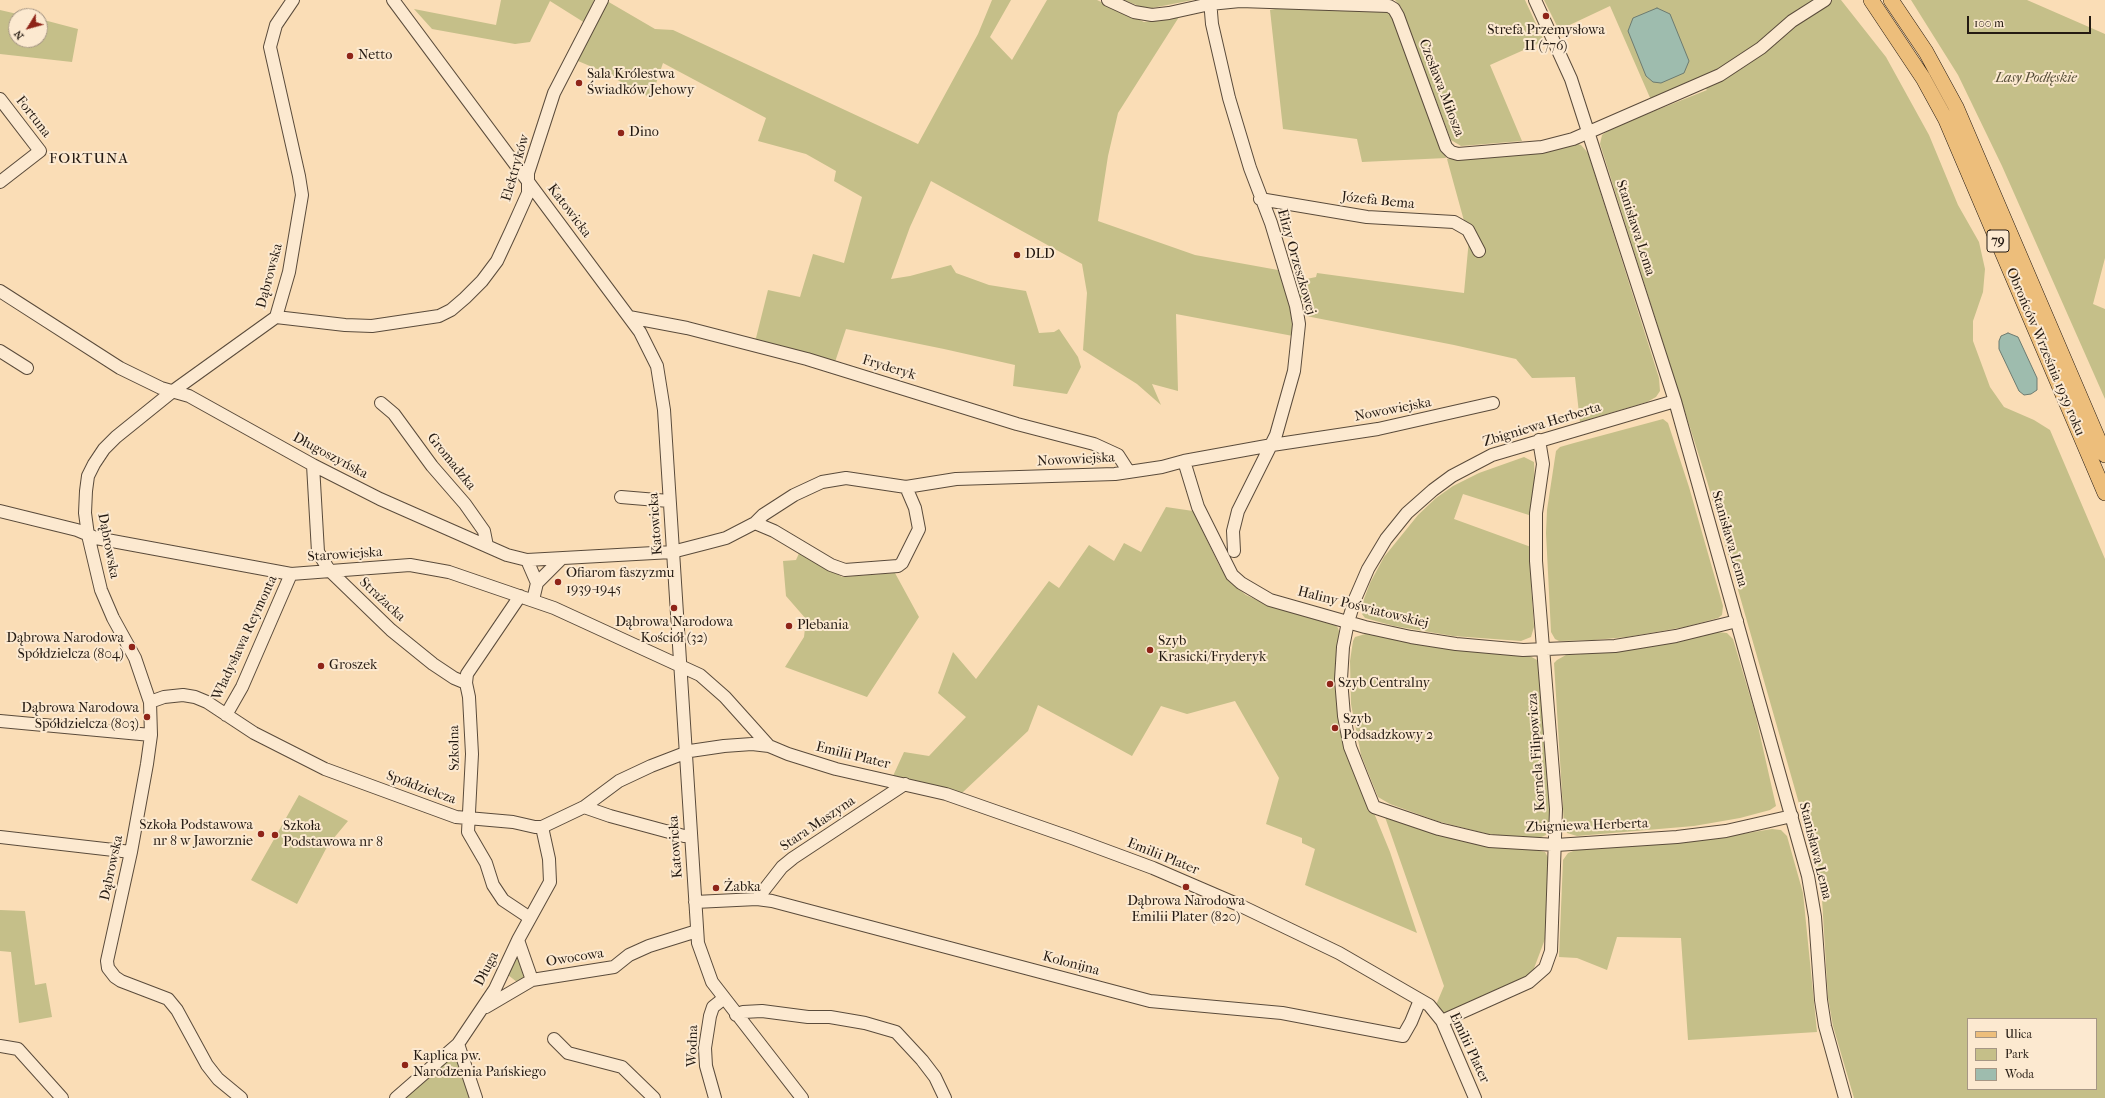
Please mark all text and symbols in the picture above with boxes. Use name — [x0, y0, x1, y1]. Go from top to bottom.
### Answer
north arrow — [8, 8, 48, 48]
scale bar — [1969, 8, 2093, 34]
marker: Strefa Przemysłowa II (776) — [1541, 11, 1551, 21]
text: 100 m — [1974, 16, 2004, 30]
place label: Strefa Przemysłowa II (776) — [1487, 23, 1605, 56]
text: N — [11, 28, 27, 42]
street label: Czesława Miłosza — [1415, 37, 1467, 139]
place label: Netto — [358, 48, 392, 64]
marker: Netto — [345, 51, 355, 61]
place label: Sala Królestwa Świadków Jehowy — [587, 67, 694, 100]
park label: Lasy Podłęskie — [1995, 71, 2077, 87]
marker: Sala Królestwa Świadków Jehowy — [574, 78, 584, 88]
street label: Fortuna — [12, 93, 54, 141]
place label: Dino — [629, 125, 659, 141]
marker: Dino — [616, 128, 626, 138]
street label: Elektryków — [498, 133, 534, 203]
district label: FORTUNA — [49, 150, 129, 168]
street label: Stanisława Lema — [1612, 178, 1658, 278]
street label: Katowicka — [543, 181, 595, 241]
street label: Józefa Bema — [1341, 189, 1415, 213]
street label: Elizy Orzeszkowej — [1273, 207, 1319, 317]
road number: 79 — [1987, 230, 2009, 252]
street label: Dąbrowska — [253, 242, 287, 310]
place label: DLD — [1025, 247, 1055, 263]
marker: DLD — [1012, 250, 1022, 260]
street label: Obrońców Września 1939 roku — [2002, 265, 2088, 439]
street label: Fryderyk — [860, 352, 918, 384]
street label: Nowowiejska — [1353, 394, 1433, 426]
street label: Zbigniewa Herberta — [1481, 399, 1603, 451]
street label: Długoszyńska — [290, 429, 370, 483]
street label: Gromadzka — [423, 430, 479, 494]
street label: Nowowiejska — [1037, 450, 1115, 470]
street label: Stanisława Lema — [1707, 489, 1751, 589]
street label: Katowicka — [645, 492, 667, 556]
street label: Dąbrowska — [93, 512, 123, 580]
street label: Starowiejska — [307, 544, 383, 566]
place label: Ofiarom faszyzmu 1939-1945 — [566, 566, 674, 598]
street label: Władysława Reymonta — [209, 573, 281, 703]
street label: Strażacka — [355, 574, 409, 626]
marker: Ofiarom faszyzmu 1939-1945 — [553, 577, 563, 587]
street label: Haliny Poświatowskiej — [1296, 584, 1430, 632]
marker: Dąbrowa Narodowa Kościół (32) — [669, 603, 679, 613]
place label: Dąbrowa Narodowa Kościół (32) — [615, 615, 733, 648]
place label: Plebania — [797, 618, 849, 634]
marker: Plebania — [784, 621, 794, 631]
place label: Dąbrowa Narodowa Spółdzielcza (804) — [6, 631, 124, 664]
place label: Szyb Krasicki/Fryderyk — [1158, 634, 1266, 666]
marker: Dąbrowa Narodowa Spółdzielcza (804) — [127, 642, 137, 652]
marker: Szyb Krasicki/Fryderyk — [1145, 645, 1155, 655]
place label: Groszek — [329, 658, 377, 674]
marker: Groszek — [316, 661, 326, 671]
place label: Szyb Centralny — [1338, 676, 1430, 692]
marker: Szyb Centralny — [1325, 679, 1335, 689]
street label: Kornela Filipowicza — [1524, 692, 1550, 812]
place label: Dąbrowa Narodowa Spółdzielcza (803) — [21, 701, 139, 734]
marker: Dąbrowa Narodowa Spółdzielcza (803) — [142, 712, 152, 722]
place label: Szyb Podsadzkowy 2 — [1343, 712, 1433, 744]
marker: Szyb Podsadzkowy 2 — [1330, 723, 1340, 733]
street label: Szkolna — [446, 725, 464, 771]
street label: Emilii Plater — [814, 739, 892, 773]
street label: Spółdzielcza — [384, 768, 458, 808]
street label: Stara Maszyna — [777, 793, 859, 855]
street label: Stanisława Lema — [1795, 801, 1835, 901]
street label: Katowicka — [665, 815, 687, 879]
street label: Zbigniewa Herberta — [1525, 815, 1649, 837]
place label: Szkoła Podstawowa nr 8 w Jaworznie — [139, 818, 253, 850]
place label: Szkoła Podstawowa nr 8 — [283, 819, 383, 852]
marker: Szkoła Podstawowa nr 8 w Jaworznie — [256, 829, 266, 839]
marker: Szkoła Podstawowa nr 8 — [270, 830, 280, 840]
street label: Dąbrowska — [97, 834, 127, 902]
street label: Emilii Plater — [1125, 835, 1201, 879]
place label: Żabka — [724, 880, 761, 896]
marker: Dąbrowa Narodowa Emilii Plater (820) — [1181, 882, 1191, 892]
marker: Żabka — [711, 883, 721, 893]
place label: Dąbrowa Narodowa Emilii Plater (820) — [1127, 894, 1245, 926]
street label: Owocowa — [545, 945, 605, 971]
street label: Kolonijna — [1041, 948, 1101, 980]
street label: Długa — [471, 949, 503, 989]
street label: Emilii Plater — [1445, 1010, 1493, 1086]
legend — [1967, 1018, 2097, 1090]
street label: Wodna — [684, 1025, 702, 1067]
text: Ulica — [2005, 1027, 2032, 1041]
text: Park — [2005, 1047, 2029, 1061]
place label: Kaplica pw. Narodzenia Pańskiego — [413, 1049, 546, 1082]
marker: Kaplica pw. Narodzenia Pańskiego — [400, 1060, 410, 1070]
text: Woda — [2005, 1067, 2034, 1081]

